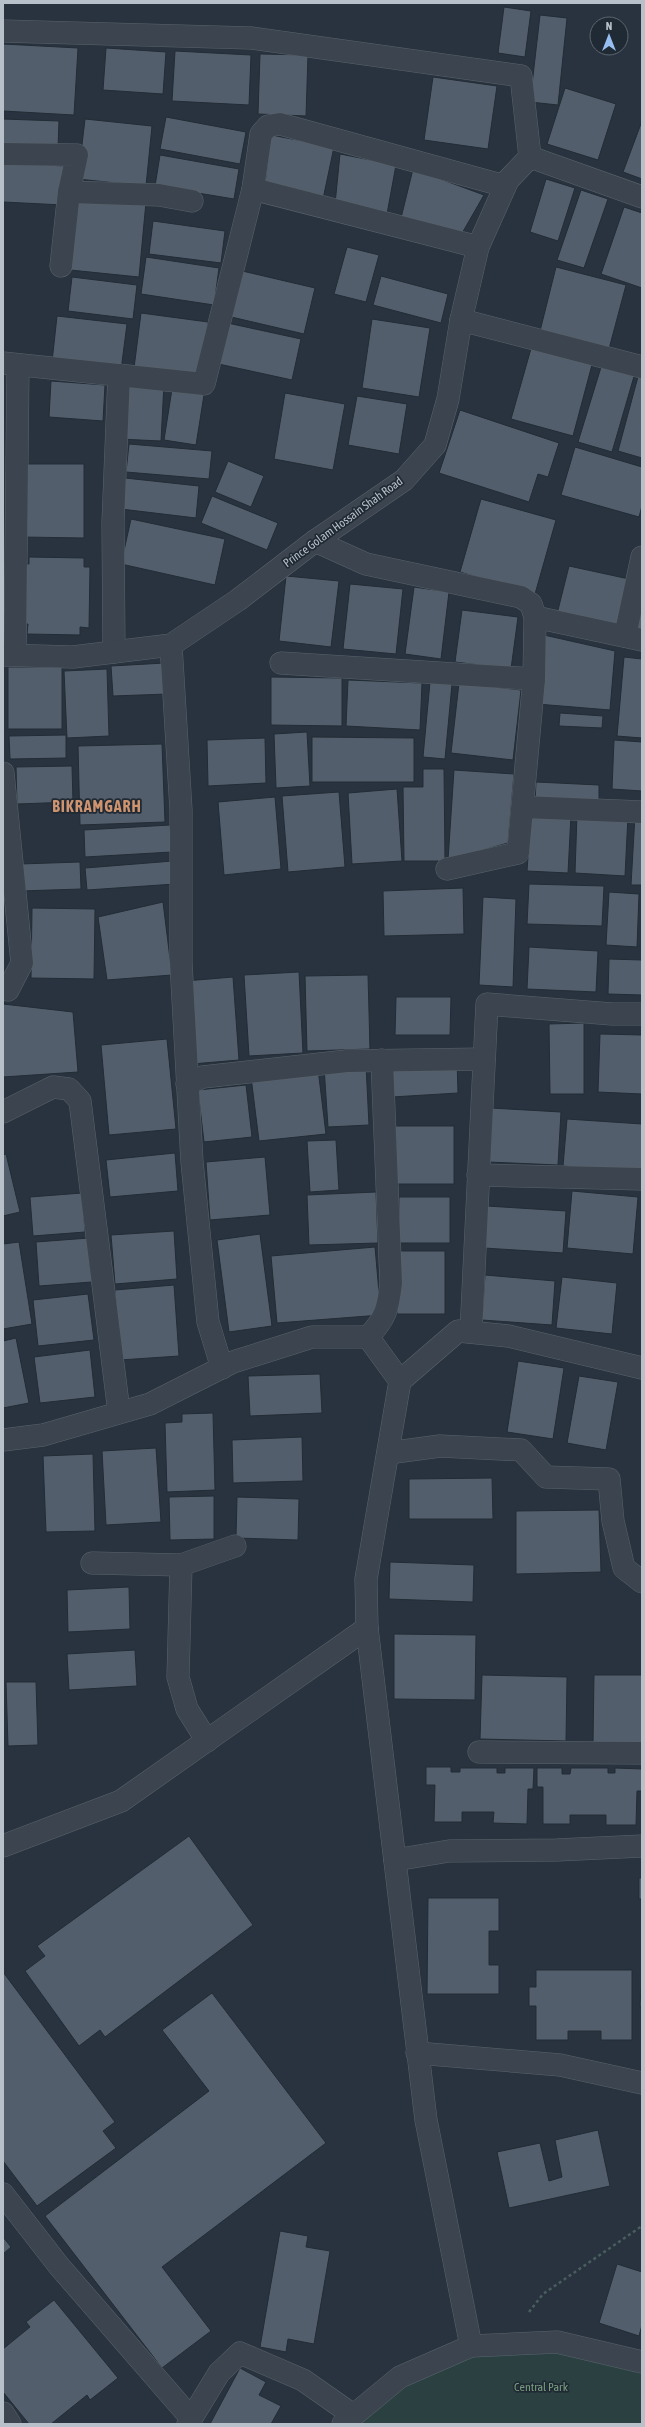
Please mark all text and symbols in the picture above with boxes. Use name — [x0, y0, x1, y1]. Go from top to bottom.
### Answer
north arrow — [589, 16, 629, 56]
text: N — [606, 20, 612, 32]
street label: Prince Golam Hossain Shah Road — [281, 474, 405, 570]
district label: BIKRAMGARH — [52, 797, 142, 815]
park label: Central Park — [514, 2380, 569, 2394]

